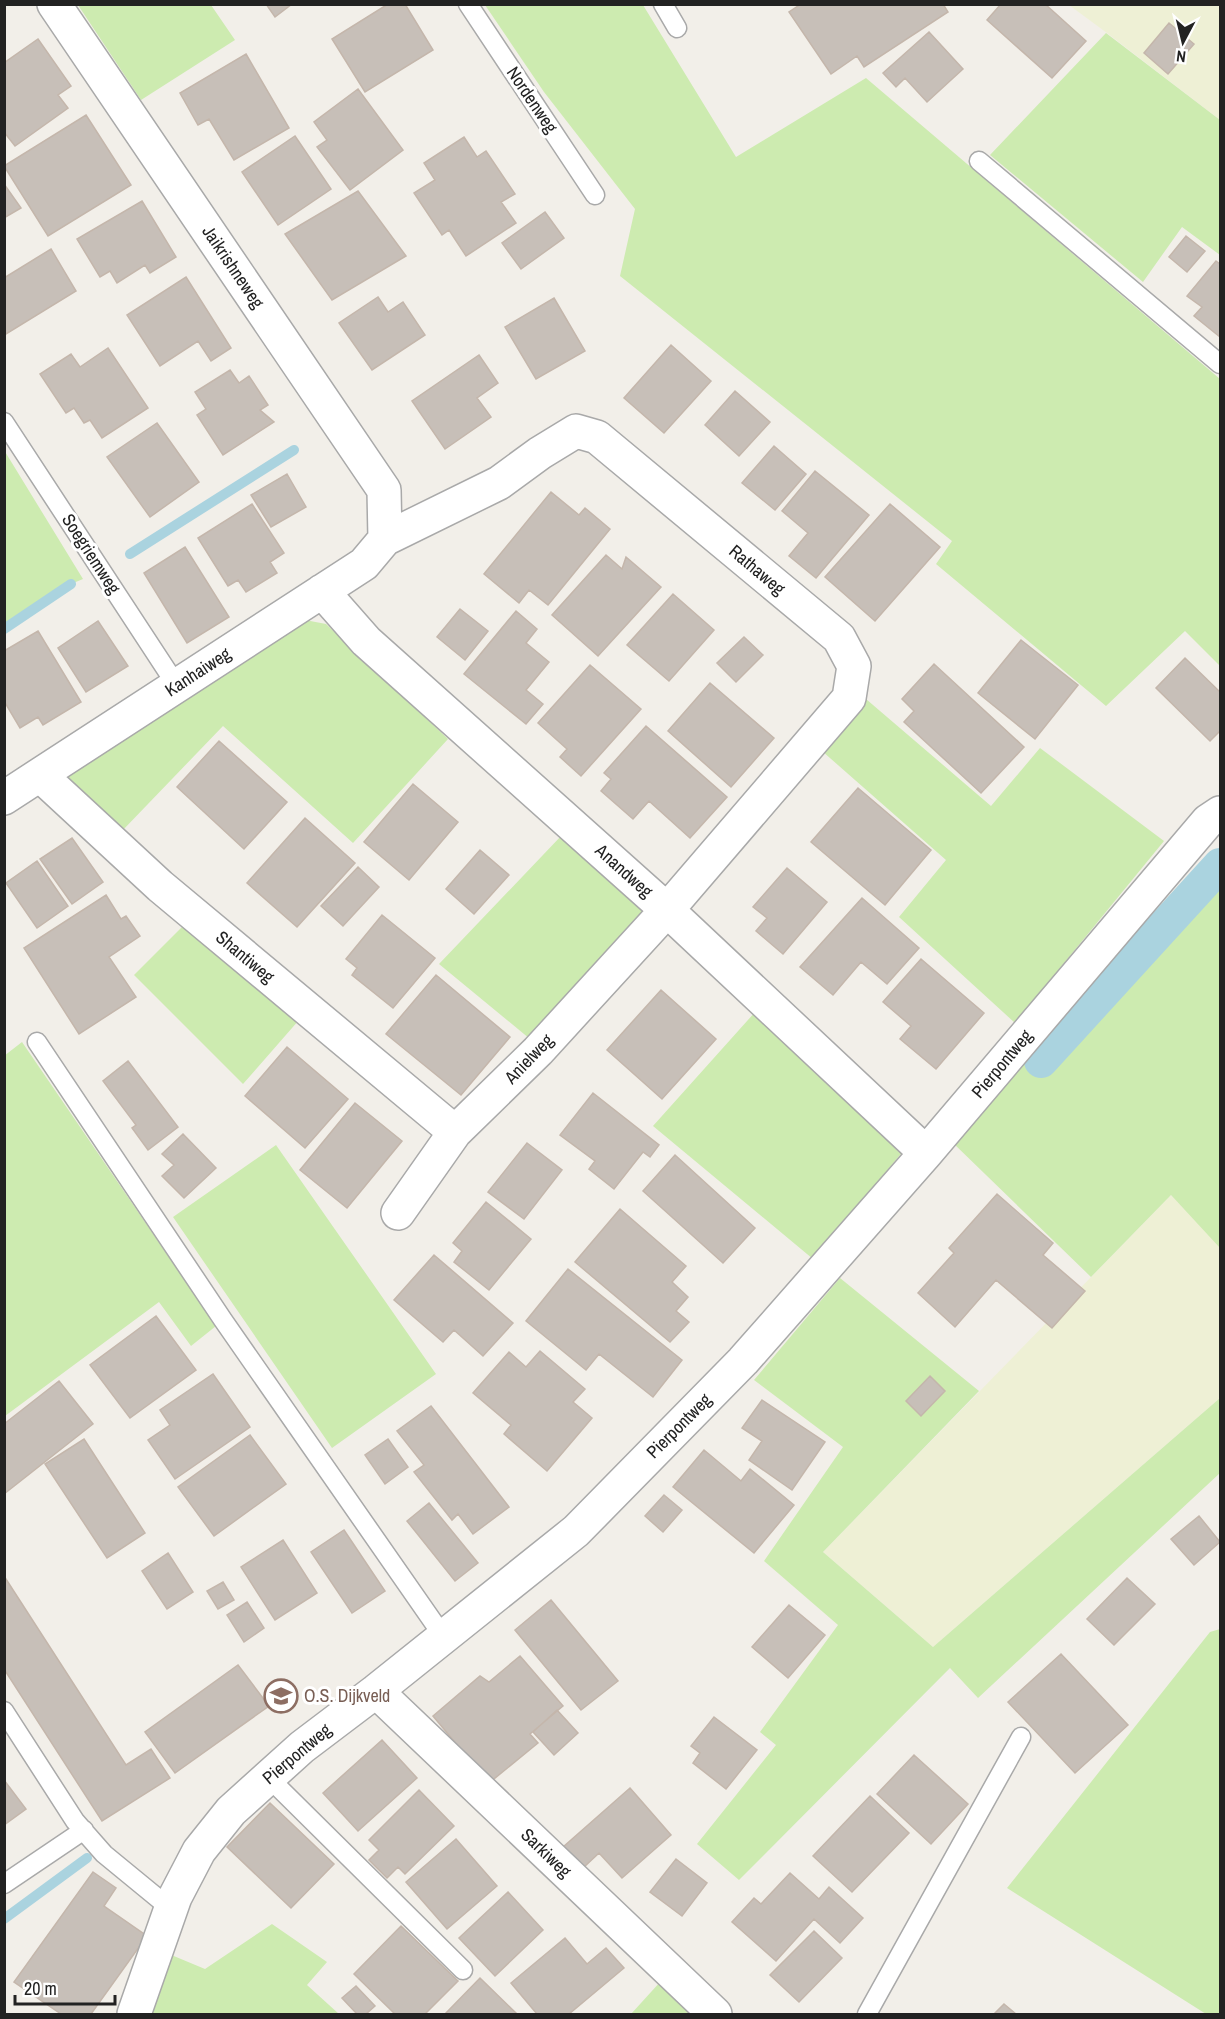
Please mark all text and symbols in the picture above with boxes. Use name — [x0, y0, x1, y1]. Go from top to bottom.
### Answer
north arrow — [1153, 12, 1213, 72]
text: N — [1175, 45, 1187, 68]
street label: Nordenweg — [501, 61, 564, 139]
street label: Jaikrishneweg — [196, 220, 271, 314]
street label: Soegriemweg — [56, 509, 127, 599]
street label: Rathaweg — [724, 539, 791, 601]
street label: Kanhaiweg — [160, 641, 236, 702]
street label: Anandweg — [589, 837, 659, 904]
street label: Shantiweg — [211, 925, 281, 989]
street label: Pierpontweg — [965, 1023, 1038, 1103]
street label: Anielweg — [498, 1028, 559, 1090]
street label: Pierpontweg — [641, 1387, 717, 1464]
school or university icon: O.S. Dijkveld — [263, 1678, 299, 1714]
place label: O.S. Dijkveld — [304, 1683, 390, 1708]
street label: Pierpontweg — [257, 1717, 337, 1790]
street label: Sarkiweg — [516, 1822, 578, 1884]
scale bar — [15, 1968, 116, 2006]
text: 20 m — [24, 1976, 57, 2001]

